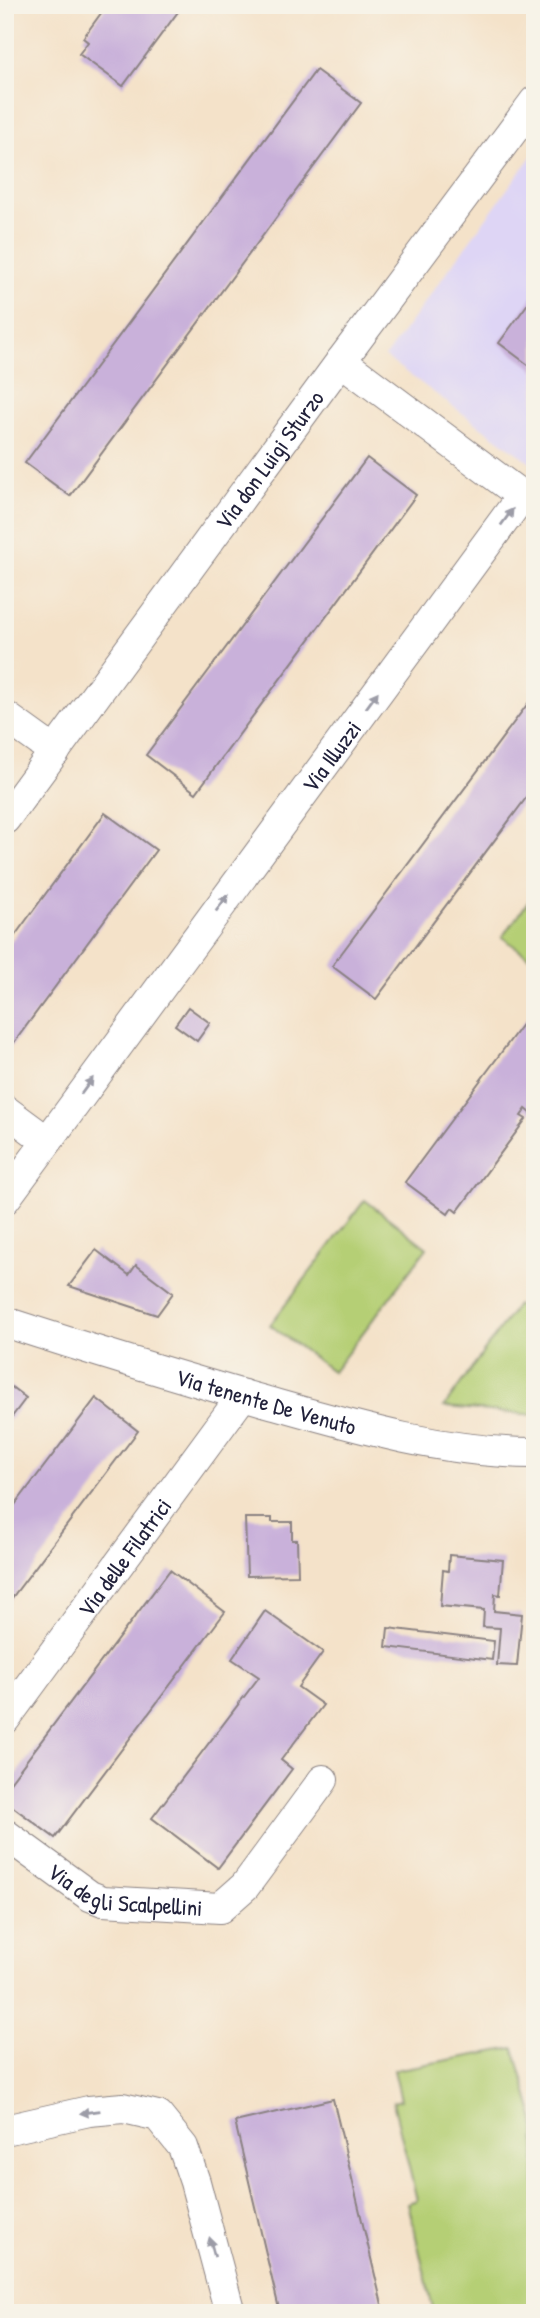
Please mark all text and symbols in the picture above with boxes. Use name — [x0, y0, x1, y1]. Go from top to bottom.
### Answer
street label: Via don Luigi Sturzo — [207, 383, 330, 535]
one-way arrow — [499, 508, 514, 526]
one-way arrow — [364, 691, 378, 709]
street label: Via Illuzzi — [294, 714, 368, 798]
one-way arrow — [215, 893, 229, 912]
one-way arrow — [80, 1077, 94, 1095]
street label: Via tenente De Venuto — [172, 1361, 360, 1441]
street label: Via delle Filatrici — [70, 1491, 178, 1623]
street label: Via degli Scalpellini — [42, 1855, 203, 1922]
one-way arrow — [79, 2106, 101, 2117]
one-way arrow — [206, 2236, 217, 2258]

